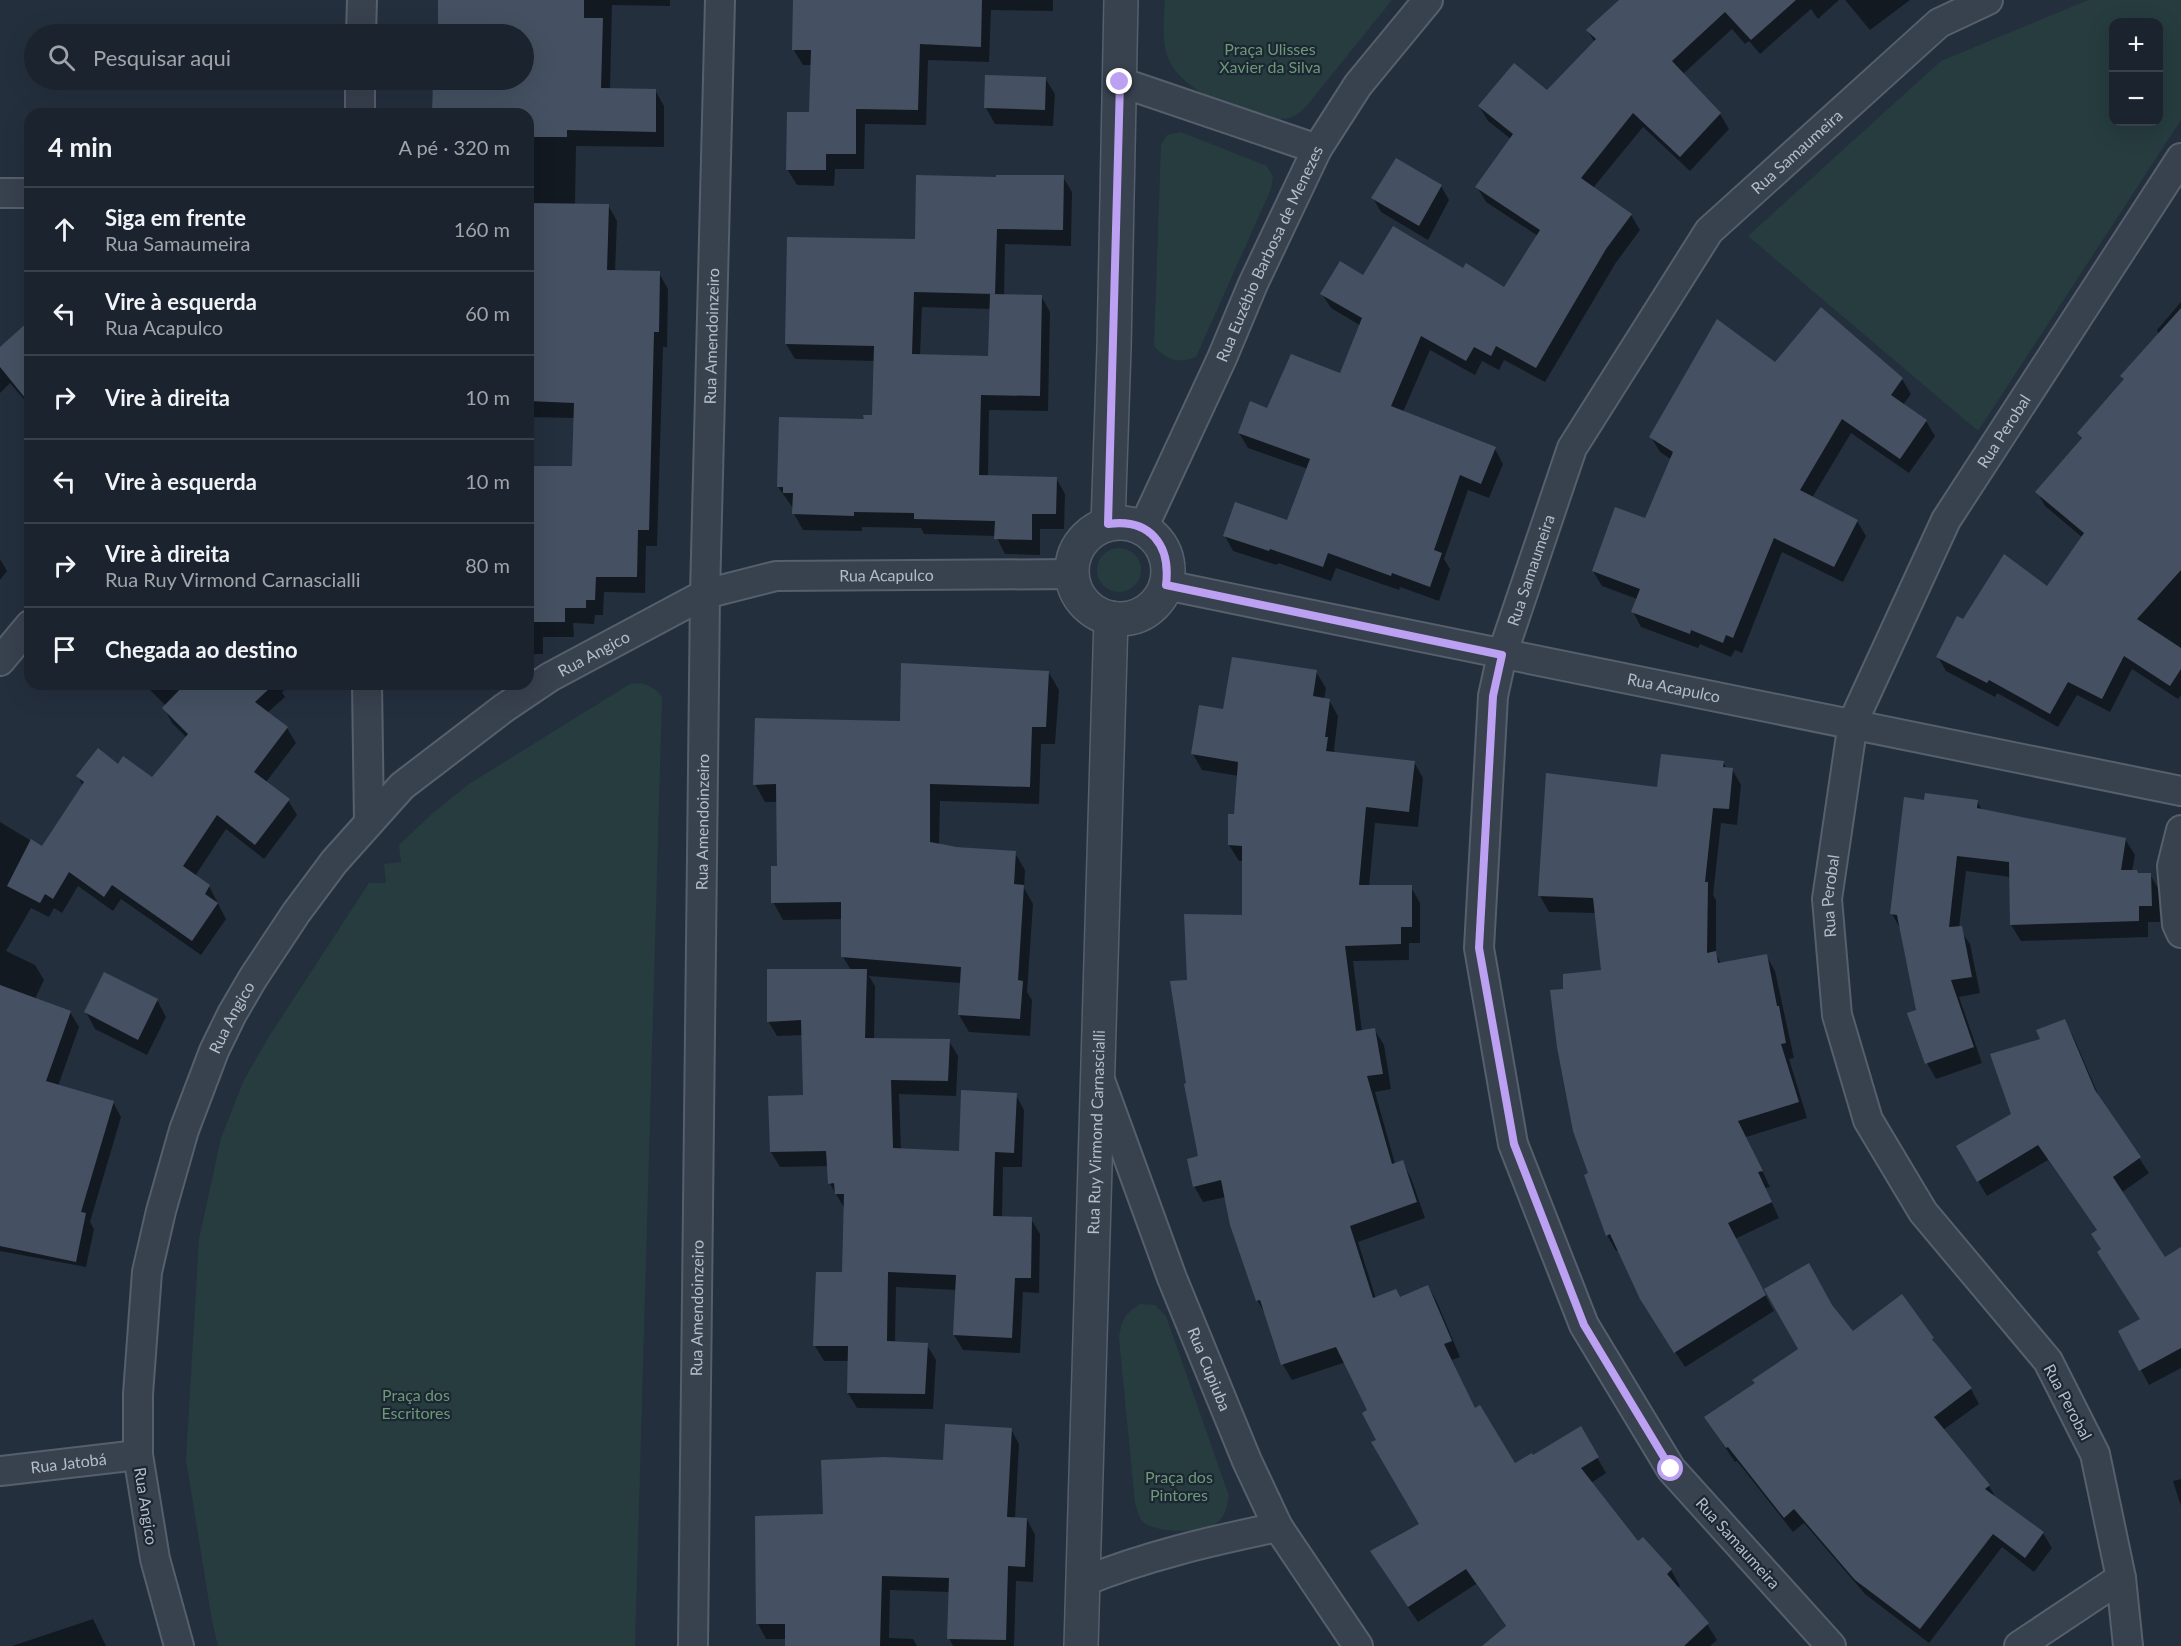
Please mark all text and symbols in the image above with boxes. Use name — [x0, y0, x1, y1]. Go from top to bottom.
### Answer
map controls — [2109, 18, 2163, 126]
button: + — [2109, 18, 2163, 72]
search box — [24, 24, 534, 90]
park label: Praça Ulisses Xavier da Silva — [1219, 39, 1321, 76]
icon: search — [45, 41, 78, 74]
text: Pesquisar aqui — [93, 44, 231, 71]
route end — [1106, 68, 1132, 94]
button: − — [2109, 72, 2163, 126]
street label: Rua Samaumeira — [1747, 105, 1846, 197]
text: 4 min — [48, 131, 112, 163]
text: A pé · 320 m — [398, 135, 510, 159]
street label: Rua Euzébio Barbosa de Menezes — [1212, 142, 1326, 364]
text: Siga em frente — [105, 204, 246, 231]
icon: ahead — [48, 213, 81, 246]
text: 160 m — [454, 217, 510, 241]
text: Rua Samaumeira — [105, 231, 250, 255]
street label: Rua Amendoinzeiro — [700, 268, 722, 405]
text: Vire à esquerda — [105, 288, 257, 315]
icon: left — [48, 297, 81, 330]
text: 60 m — [465, 301, 510, 325]
text: Rua Acapulco — [105, 315, 223, 339]
icon: right — [48, 381, 81, 414]
text: Vire à direita — [105, 384, 230, 411]
text: 10 m — [465, 385, 510, 409]
street label: Rua Perobal — [1972, 391, 2034, 471]
icon: left — [48, 465, 81, 498]
text: Vire à esquerda — [105, 468, 257, 495]
text: 10 m — [465, 469, 510, 493]
street label: Rua Samaumeira — [1503, 512, 1558, 628]
text: Vire à direita — [105, 540, 230, 567]
icon: right — [48, 549, 81, 582]
text: 80 m — [465, 553, 510, 577]
street label: Rua Acapulco — [839, 565, 934, 585]
text: Rua Ruy Virmond Carnascialli — [105, 567, 361, 591]
street label: Rua Angico — [554, 626, 633, 680]
icon: arrive — [48, 633, 81, 666]
text: Chegada ao destino — [105, 636, 298, 663]
street label: Rua Acapulco — [1626, 669, 1722, 706]
street label: Rua Amendoinzeiro — [692, 754, 712, 890]
street label: Rua Perobal — [1817, 853, 1842, 938]
street label: Rua Angico — [204, 978, 258, 1056]
street label: Rua Ruy Virmond Carnascialli — [1083, 1030, 1108, 1235]
street label: Rua Amendoinzeiro — [686, 1240, 707, 1376]
street label: Rua Cupiuba — [1184, 1324, 1235, 1413]
street label: Rua Perobal — [2040, 1360, 2096, 1443]
park label: Praça dos Escritores — [382, 1385, 451, 1422]
street label: Rua Jatobá — [30, 1449, 107, 1476]
route start — [1657, 1455, 1683, 1481]
street label: Rua Angico — [131, 1466, 162, 1546]
park label: Praça dos Pintores — [1145, 1467, 1213, 1504]
street label: Rua Samaumeira — [1692, 1493, 1784, 1592]

